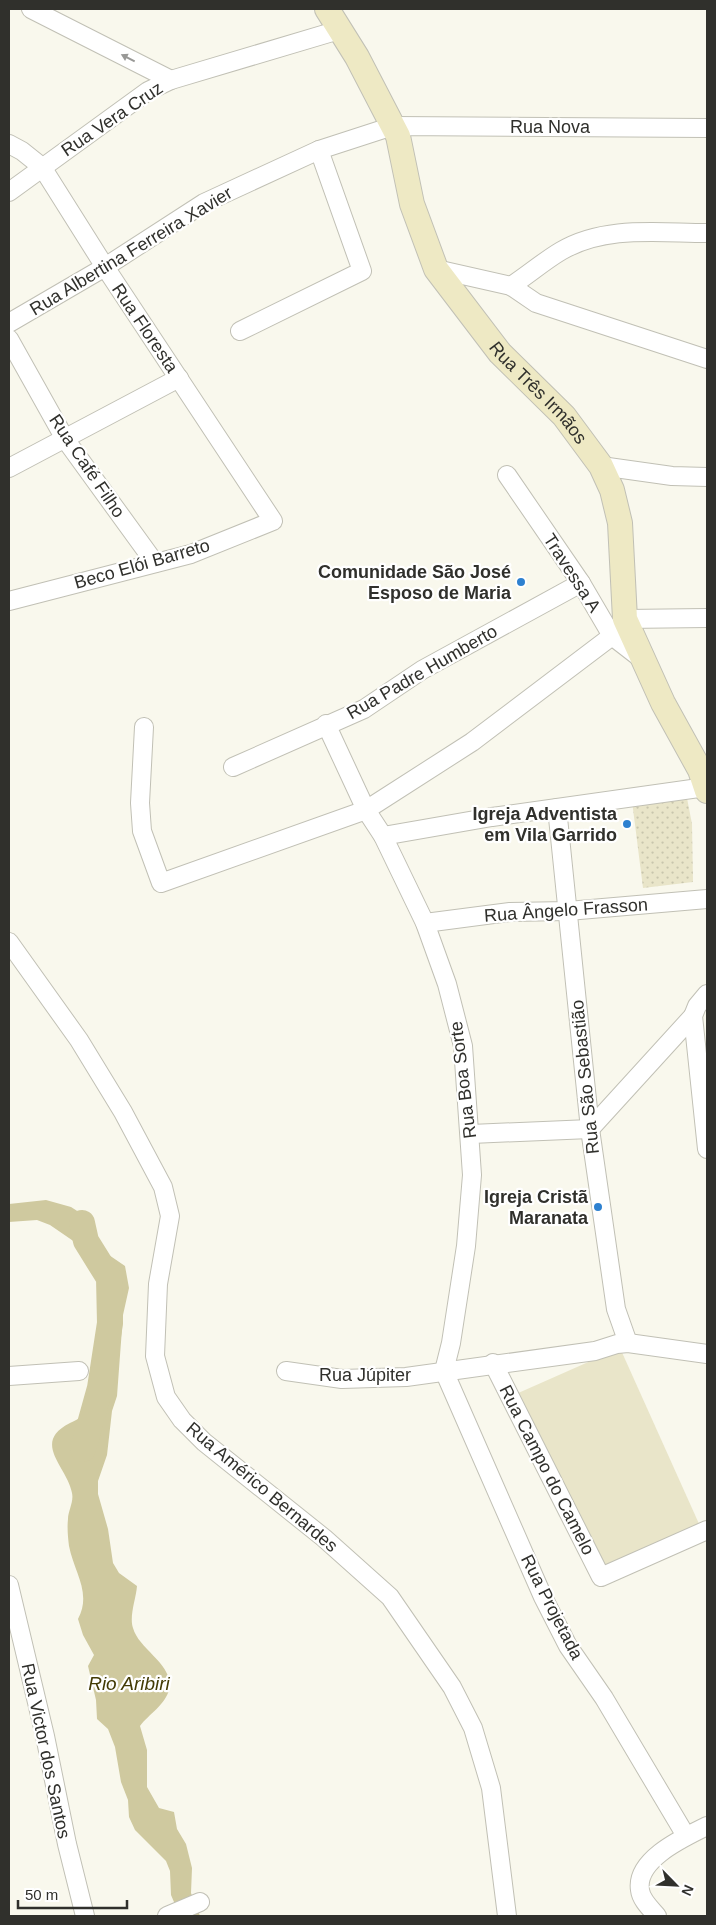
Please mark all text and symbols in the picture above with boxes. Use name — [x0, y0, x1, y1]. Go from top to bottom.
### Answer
one-way arrow — [120, 54, 135, 62]
street label: Rua Vera Cruz — [57, 78, 167, 160]
street label: Rua Nova — [510, 117, 591, 137]
street label: Rua Albertina Ferreira Xavier — [26, 183, 236, 319]
street label: Rua Floresta — [108, 280, 183, 377]
street label: Rua Três Irmãos — [485, 338, 591, 448]
street label: Rua Café Filho — [45, 411, 129, 521]
street label: Travessa A — [539, 530, 605, 616]
street label: Beco Elói Barreto — [72, 535, 212, 593]
place label: Comunidade São José Esposo de Maria — [318, 562, 512, 603]
marker: Comunidade São José Esposo de Maria — [515, 576, 527, 588]
street label: Rua Padre Humberto — [343, 621, 501, 723]
place label: Igreja Adventista em Vila Garrido — [473, 804, 618, 845]
marker: Igreja Adventista em Vila Garrido — [621, 818, 633, 830]
street label: Rua Ângelo Frasson — [483, 894, 649, 926]
street label: Rua São Sebastião — [567, 999, 603, 1155]
street label: Rua Boa Sorte — [446, 1020, 480, 1140]
place label: Igreja Cristã Maranata — [484, 1187, 589, 1228]
marker: Igreja Cristã Maranata — [592, 1201, 604, 1213]
street label: Rua Júpiter — [319, 1365, 411, 1385]
street label: Rua Campo do Camelo — [495, 1382, 599, 1558]
street label: Rua Américo Bernardes — [182, 1418, 342, 1556]
street label: Rua Projetada — [517, 1551, 587, 1664]
street label: Rua Victor dos Santos — [18, 1661, 74, 1841]
water label: Rio Aribiri — [88, 1673, 171, 1694]
north arrow — [651, 1860, 701, 1910]
scale bar — [18, 1878, 126, 1910]
text: N — [679, 1882, 697, 1898]
text: 50 m — [25, 1886, 58, 1903]

